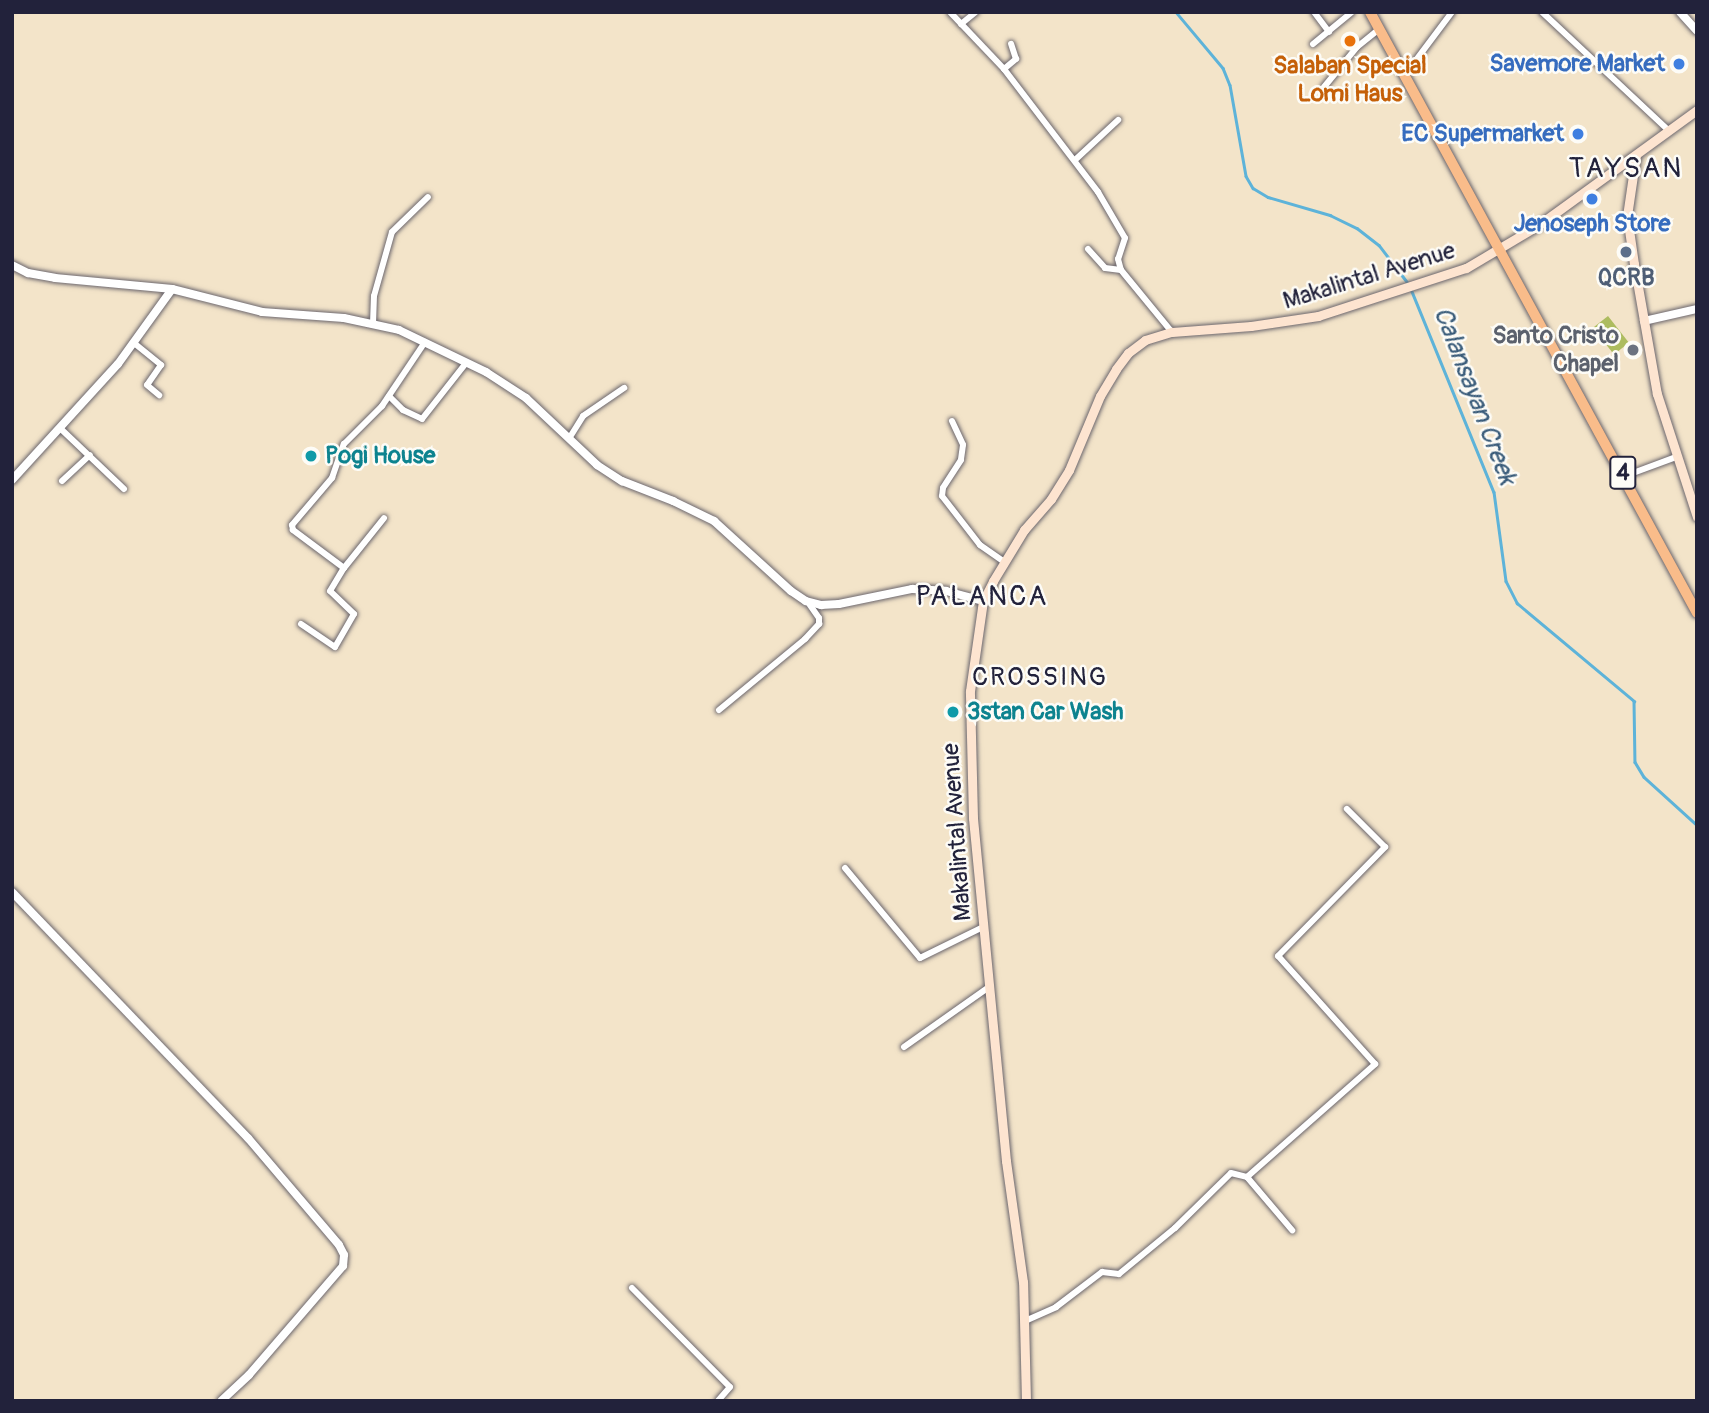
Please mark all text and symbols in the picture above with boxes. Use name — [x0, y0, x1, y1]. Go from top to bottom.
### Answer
marker: Salaban Special Lomi Haus — [1342, 33, 1358, 49]
place label: Savemore Market — [1490, 50, 1665, 78]
place label: Salaban Special Lomi Haus — [1273, 52, 1427, 108]
marker: Savemore Market — [1671, 56, 1687, 72]
place label: EC Supermarket — [1401, 120, 1564, 148]
marker: EC Supermarket — [1570, 126, 1586, 142]
district label: TAYSAN — [1569, 152, 1683, 186]
marker: Jenoseph Store — [1584, 191, 1600, 207]
place label: Jenoseph Store — [1514, 210, 1670, 238]
street label: Makalintal Avenue — [1280, 236, 1458, 316]
marker: QCRB — [1618, 244, 1634, 260]
place label: QCRB — [1598, 264, 1654, 292]
water label: Calansayan Creek — [1426, 303, 1522, 489]
place label: Santo Cristo Chapel — [1493, 322, 1619, 378]
marker: Santo Cristo Chapel — [1625, 342, 1641, 358]
place label: Pogi House — [325, 442, 435, 470]
marker: Pogi House — [303, 448, 319, 464]
road number: 4 — [1609, 453, 1637, 492]
district label: PALANCA — [916, 580, 1048, 614]
district label: CROSSING — [973, 662, 1107, 694]
place label: 3stan Car Wash — [967, 698, 1123, 726]
marker: 3stan Car Wash — [945, 704, 961, 720]
street label: Makalintal Avenue — [936, 742, 978, 922]

